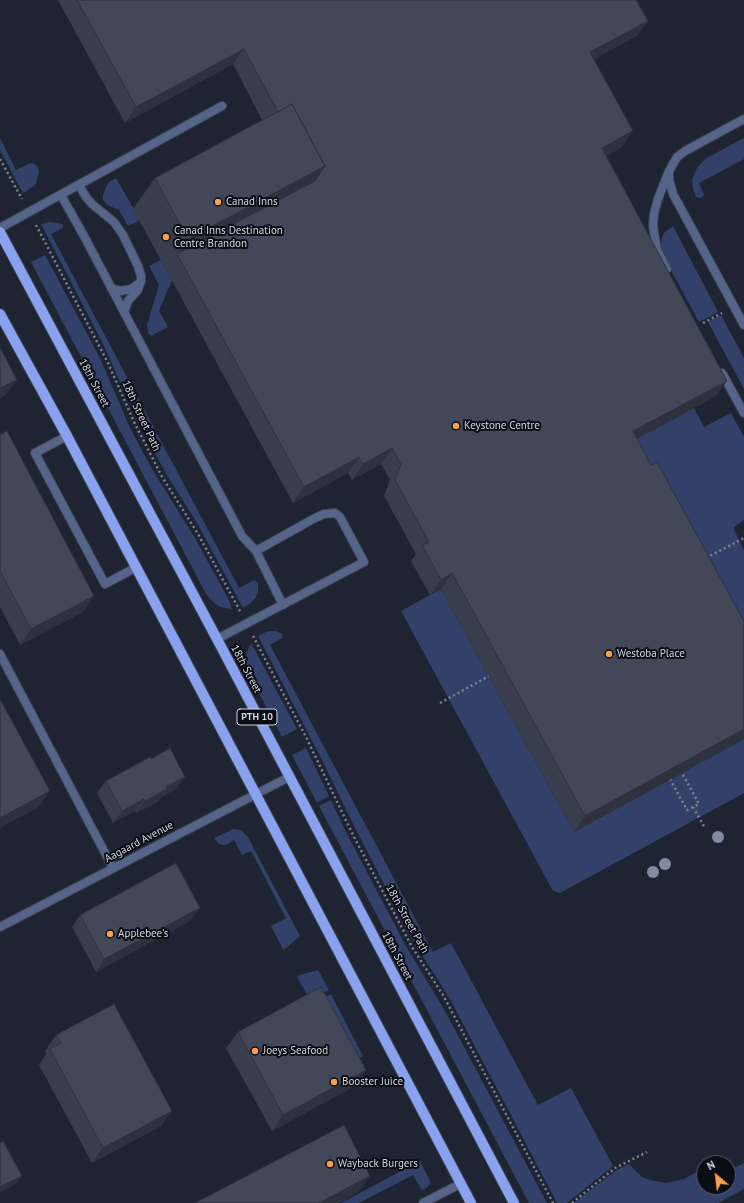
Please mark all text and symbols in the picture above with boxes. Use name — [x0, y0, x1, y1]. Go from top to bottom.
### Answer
place label: Canad Inns — [226, 195, 278, 209]
marker: Canad Inns — [213, 197, 223, 207]
place label: Canad Inns Destination Centre Brandon — [174, 224, 283, 250]
marker: Canad Inns Destination Centre Brandon — [161, 232, 171, 242]
street label: 18th Street — [76, 357, 112, 409]
street label: 18th Street Path — [119, 378, 163, 454]
place label: Keystone Centre — [464, 419, 540, 433]
marker: Keystone Centre — [451, 421, 461, 431]
street label: 18th Street — [228, 643, 264, 695]
place label: Westoba Place — [617, 647, 685, 661]
marker: Westoba Place — [604, 649, 614, 659]
road number: PTH 10 — [237, 709, 277, 725]
street label: Aagaard Avenue — [103, 818, 175, 866]
street label: 18th Street Path — [383, 882, 431, 956]
place label: Applebee's — [118, 927, 168, 941]
marker: Applebee's — [105, 929, 115, 939]
street label: 18th Street — [379, 930, 415, 982]
place label: Joeys Seafood — [263, 1044, 328, 1058]
marker: Joeys Seafood — [250, 1046, 260, 1056]
place label: Booster Juice — [342, 1075, 403, 1089]
marker: Booster Juice — [329, 1077, 339, 1087]
north arrow — [696, 1155, 736, 1195]
place label: Wayback Burgers — [338, 1157, 418, 1171]
text: N — [704, 1157, 717, 1173]
marker: Wayback Burgers — [325, 1159, 335, 1169]

